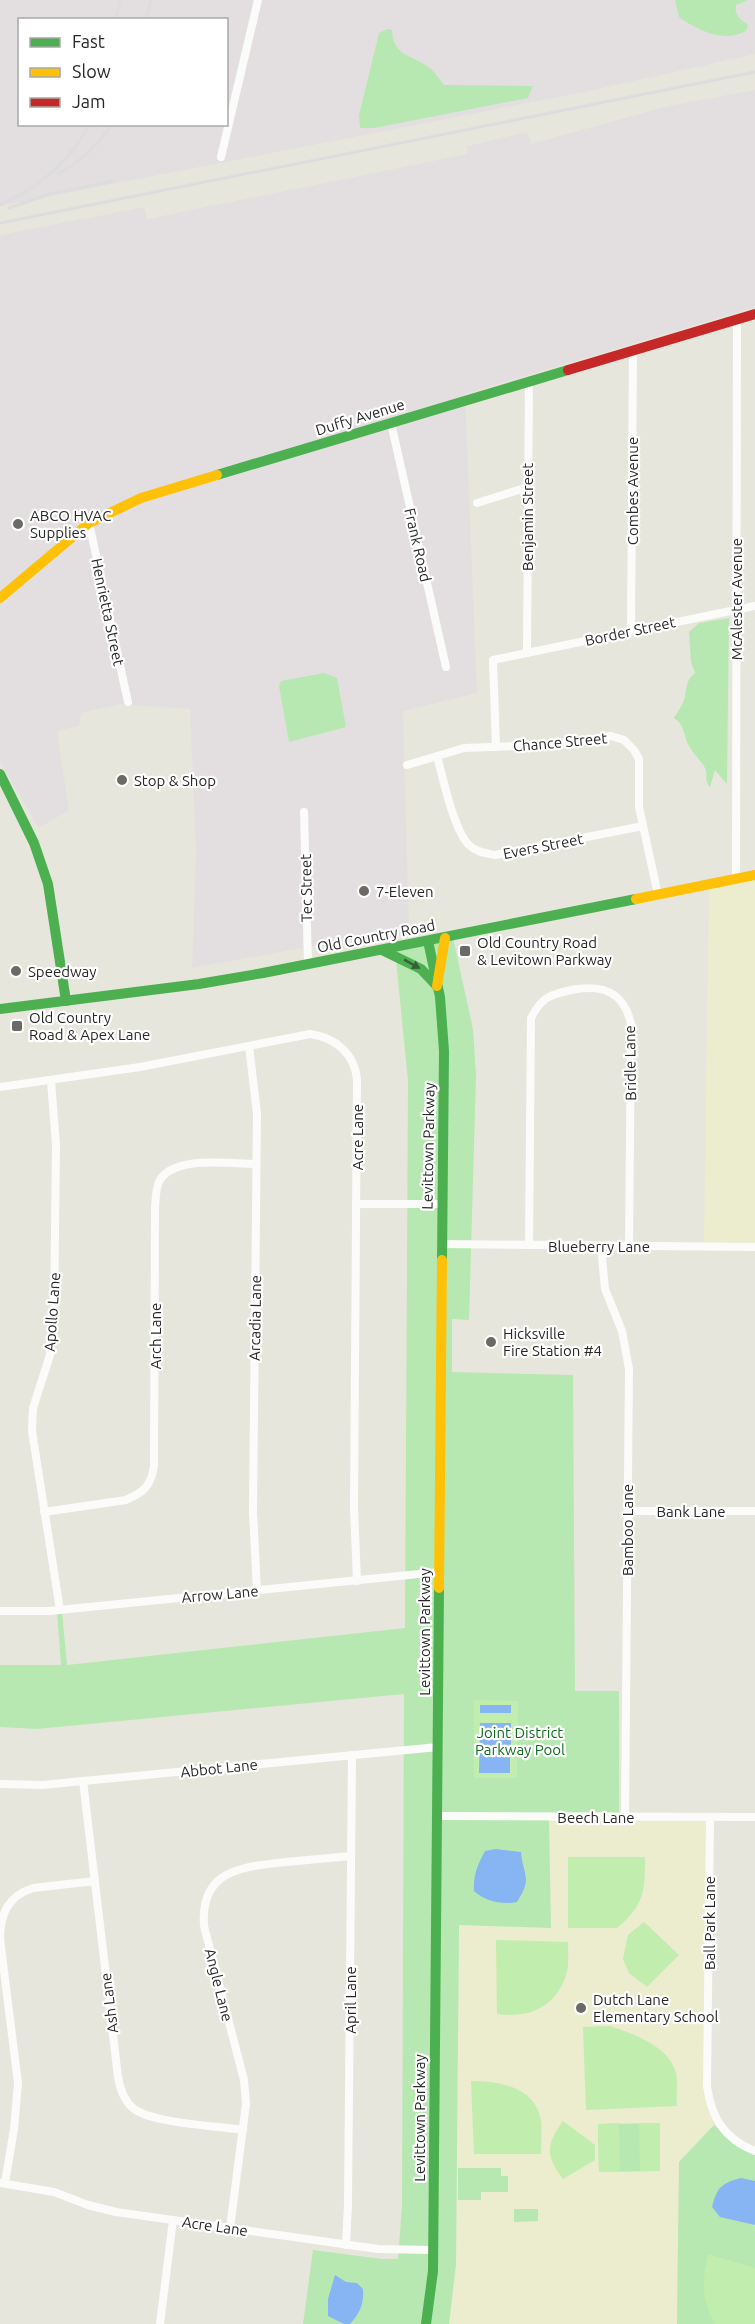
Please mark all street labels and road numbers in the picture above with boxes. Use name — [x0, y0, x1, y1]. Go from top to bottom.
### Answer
street label: Duffy Avenue — [313, 395, 407, 439]
street label: Combes Avenue — [624, 437, 641, 545]
street label: Benjamin Street — [519, 463, 536, 571]
street label: Frank Road — [401, 506, 435, 584]
street label: McAlester Avenue — [728, 538, 745, 660]
street label: Henrietta Street — [88, 557, 128, 668]
street label: Border Street — [583, 613, 677, 649]
street label: Chance Street — [512, 729, 608, 755]
street label: Evers Street — [501, 830, 585, 862]
street label: Tec Street — [297, 854, 315, 922]
street label: Old Country Road — [315, 916, 437, 956]
street label: Bridle Lane — [621, 1025, 639, 1101]
street label: Levittown Parkway — [418, 1082, 438, 1210]
street label: Acre Lane — [349, 1104, 366, 1170]
street label: Blueberry Lane — [548, 1238, 650, 1255]
street label: Apollo Lane — [41, 1272, 63, 1352]
street label: Arcadia Lane — [246, 1275, 264, 1361]
street label: Arch Lane — [147, 1303, 164, 1369]
street label: Bamboo Lane — [619, 1484, 636, 1576]
street label: Bank Lane — [656, 1503, 726, 1520]
street label: Levittown Parkway — [416, 1568, 433, 1696]
street label: Arrow Lane — [181, 1582, 259, 1606]
street label: Abbot Lane — [180, 1755, 258, 1781]
street label: Beech Lane — [557, 1809, 635, 1826]
street label: Ball Park Lane — [701, 1876, 718, 1970]
street label: Angle Lane — [202, 1947, 236, 2023]
street label: April Lane — [342, 1966, 359, 2034]
street label: Ash Lane — [97, 1972, 121, 2034]
street label: Levittown Parkway — [411, 2054, 428, 2182]
street label: Acre Lane — [181, 2213, 249, 2239]

